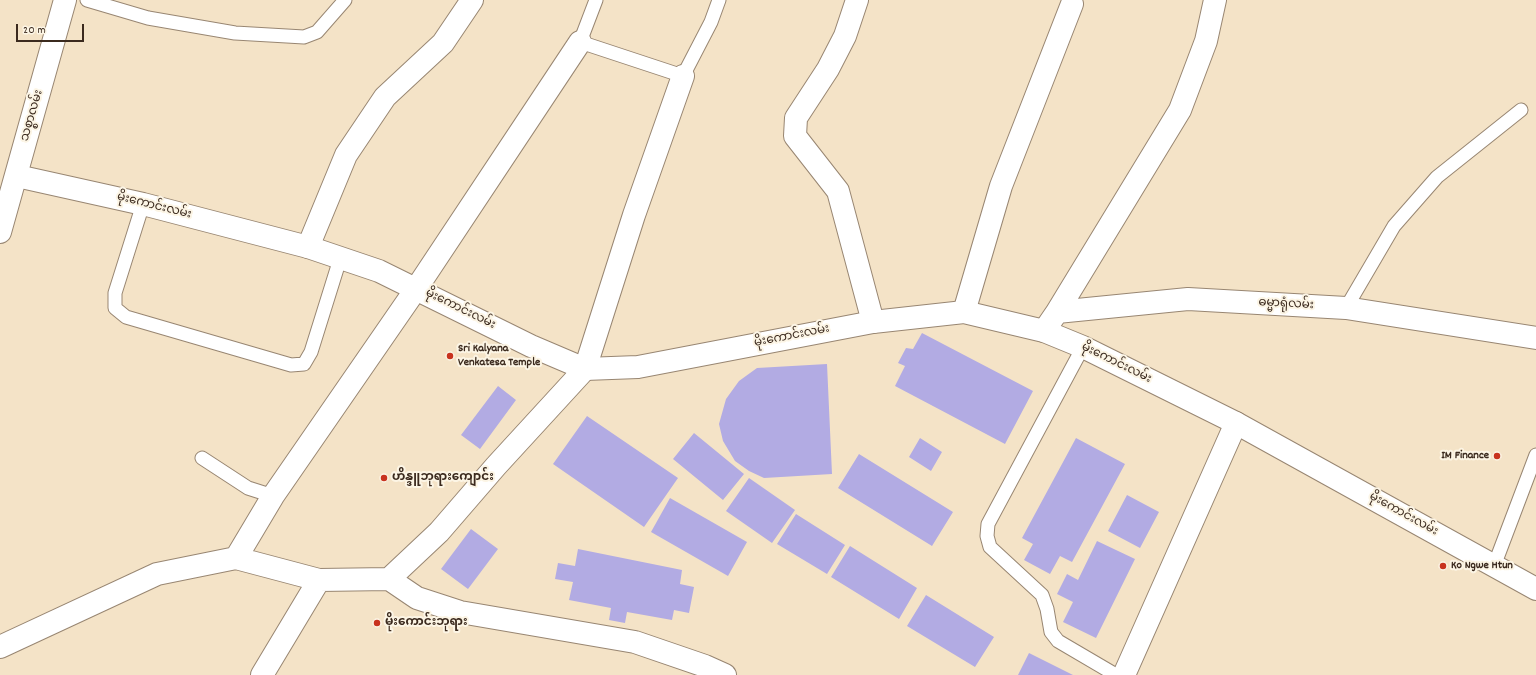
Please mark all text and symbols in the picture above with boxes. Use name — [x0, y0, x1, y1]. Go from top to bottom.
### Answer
scale bar — [18, 16, 86, 42]
text: 20 m — [23, 22, 46, 39]
street label: သစ္စာလမ်း — [19, 89, 47, 143]
street label: မိုးကောင်းလမ်း — [115, 191, 193, 223]
street label: မိုးကောင်းလမ်း — [423, 287, 497, 333]
street label: ဓမ္မာရုံလမ်း — [1258, 296, 1314, 314]
street label: မိုးကောင်းလမ်း — [753, 323, 831, 351]
street label: မိုးကောင်းလမ်း — [1079, 341, 1153, 387]
place label: Sri Kalyana Venkatesa Temple — [458, 342, 540, 370]
marker: Sri Kalyana Venkatesa Temple — [445, 351, 455, 361]
place label: IM Finance — [1441, 449, 1489, 463]
marker: IM Finance — [1492, 451, 1502, 461]
place label: ဟိန္ဒူဘုရားကျောင်း — [392, 471, 494, 485]
marker: ဟိန္ဒူဘုရားကျောင်း — [379, 473, 389, 483]
street label: မိုးကောင်းလမ်း — [1366, 490, 1440, 540]
place label: Ko Ngwe Htun — [1451, 559, 1513, 573]
marker: Ko Ngwe Htun — [1438, 561, 1448, 571]
place label: မိုးကောင်းဘုရား — [385, 616, 467, 630]
marker: မိုးကောင်းဘုရား — [372, 618, 382, 628]

